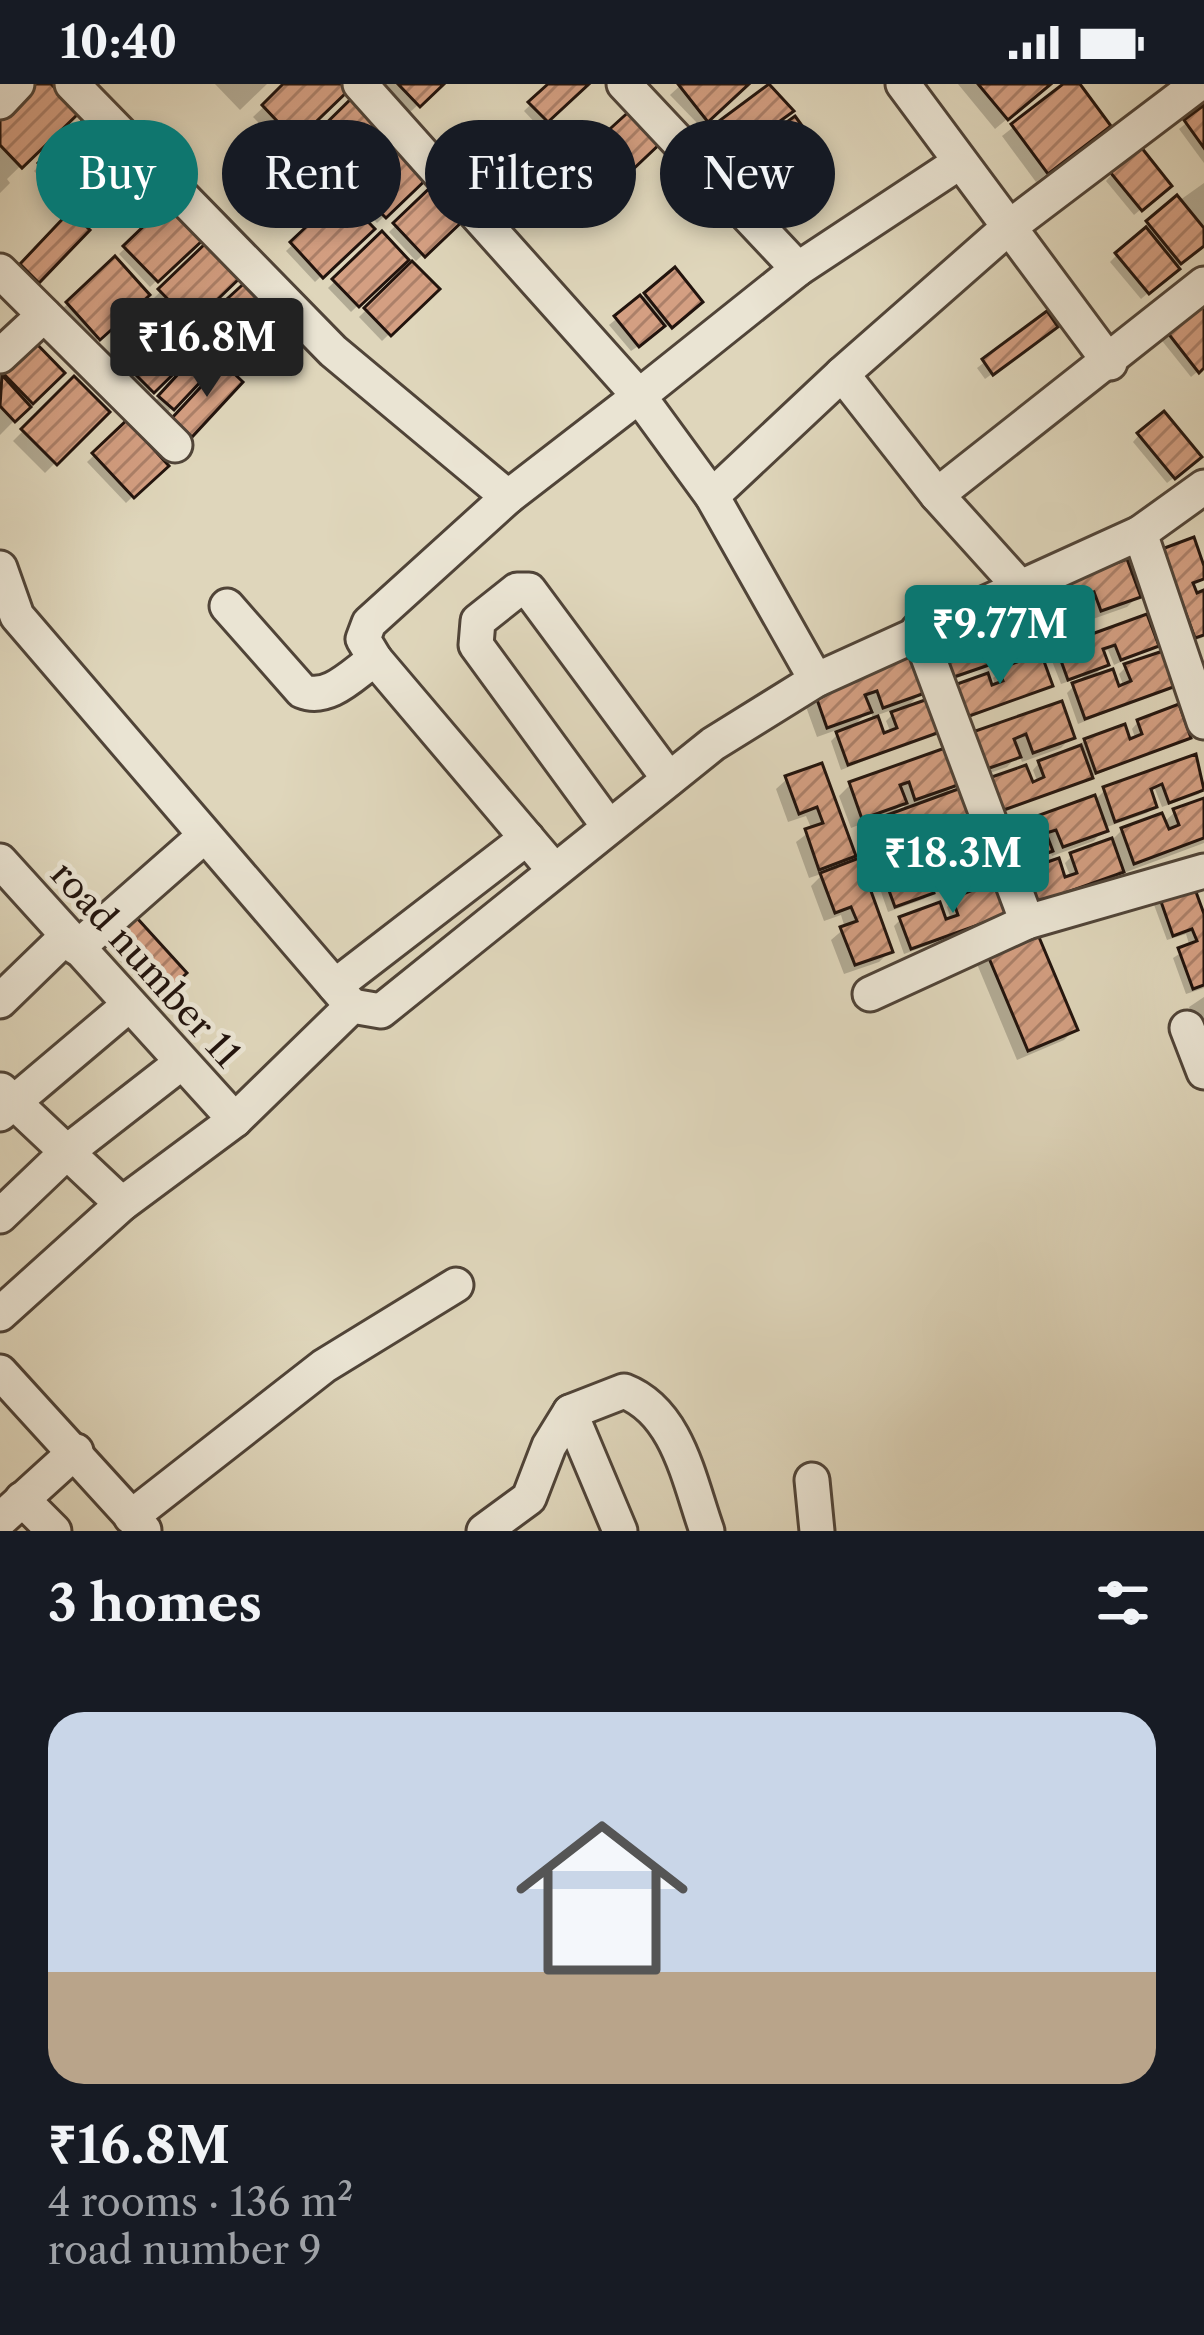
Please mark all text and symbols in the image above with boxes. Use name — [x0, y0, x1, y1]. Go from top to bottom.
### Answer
text: 10:40 — [60, 14, 177, 70]
chip: Buy — [36, 120, 198, 228]
chip: Rent — [222, 120, 401, 228]
chip: Filters — [425, 120, 636, 228]
chip: New — [660, 120, 835, 228]
pin: ₹16.8M — [109, 298, 305, 400]
text: ₹16.8M — [137, 313, 277, 361]
pin: ₹9.77M — [902, 585, 1098, 687]
text: ₹9.77M — [932, 600, 1068, 648]
pin: ₹18.3M — [855, 814, 1051, 916]
text: ₹18.3M — [884, 829, 1022, 877]
street label: road number 11 — [42, 852, 250, 1076]
icon: filters — [1090, 1570, 1156, 1636]
text: 3 homes — [48, 1572, 262, 1634]
icon: home — [494, 1790, 710, 2006]
text: ₹16.8M — [48, 2114, 230, 2176]
text: 4 rooms · 136 m² — [48, 2178, 353, 2226]
text: road number 9 — [48, 2226, 322, 2274]

